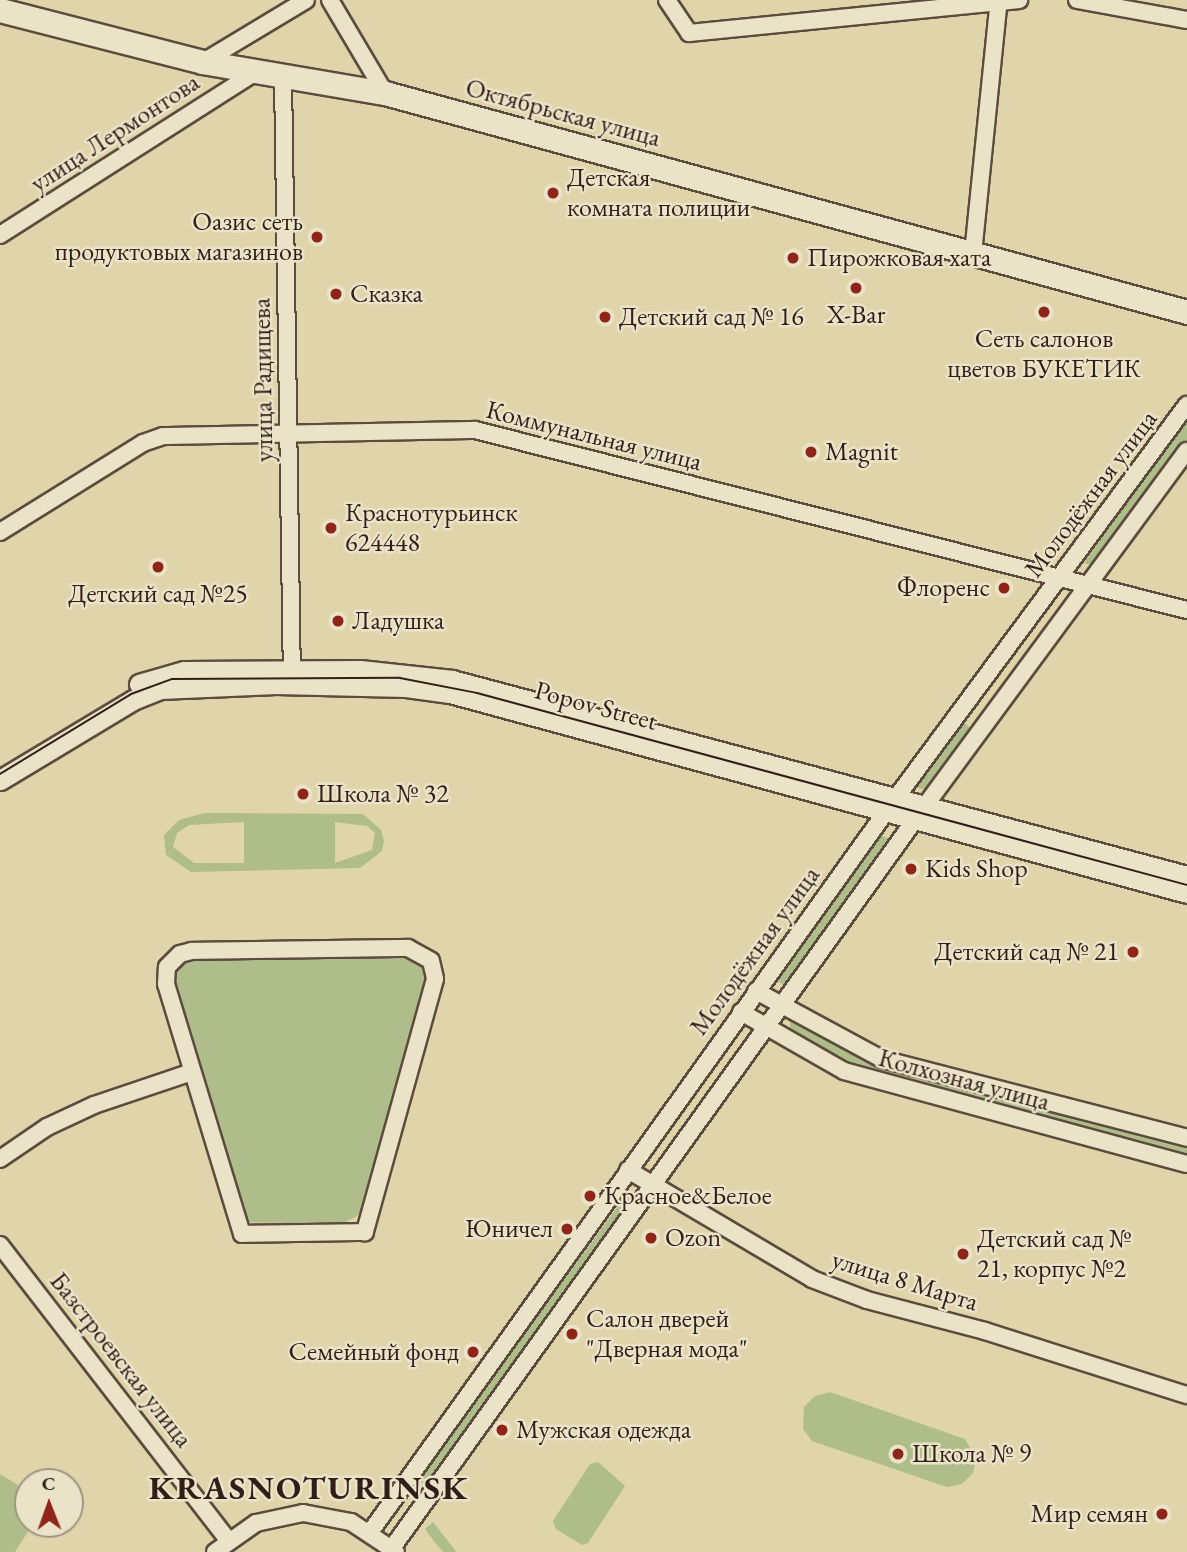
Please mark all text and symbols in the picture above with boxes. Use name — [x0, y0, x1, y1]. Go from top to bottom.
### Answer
street label: улица Лермонтова — [25, 67, 205, 199]
street label: Октябрьская улица — [462, 72, 664, 154]
place label: Детская комната полиции — [567, 162, 750, 224]
marker: Детская комната полиции — [545, 185, 561, 201]
place label: Оазис сеть продуктовых магазинов — [55, 206, 303, 268]
marker: Оазис сеть продуктовых магазинов — [309, 229, 325, 245]
place label: Пирожковая хата — [807, 242, 991, 274]
marker: Пирожковая хата — [785, 250, 801, 266]
place label: Сказка — [350, 278, 423, 310]
marker: X-Bar — [848, 280, 864, 296]
marker: Сказка — [328, 286, 344, 302]
street label: улица Радищева — [246, 298, 280, 462]
place label: X-Bar — [827, 299, 885, 331]
place label: Детский сад № 16 — [619, 301, 804, 333]
marker: Сеть салонов цветов БУКЕТИК — [1036, 304, 1052, 320]
marker: Детский сад № 16 — [597, 309, 613, 325]
place label: Сеть салонов цветов БУКЕТИК — [947, 323, 1141, 384]
street label: Коммунальная улица — [483, 394, 705, 478]
street label: Молодёжная улица — [1018, 404, 1164, 584]
place label: Magnit — [825, 436, 898, 468]
marker: Magnit — [803, 444, 819, 460]
place label: Краснотурьинск 624448 — [345, 497, 518, 558]
marker: Краснотурьинск 624448 — [323, 520, 339, 536]
marker: Детский сад №25 — [150, 559, 166, 575]
place label: Флоренс — [897, 572, 990, 604]
place label: Детский сад №25 — [68, 578, 248, 610]
marker: Флоренс — [996, 580, 1012, 596]
place label: Ладушка — [352, 605, 444, 637]
marker: Ладушка — [330, 613, 346, 629]
street label: Popov Street — [531, 675, 661, 737]
place label: Школа № 32 — [317, 778, 449, 810]
marker: Школа № 32 — [295, 786, 311, 802]
place label: Kids Shop — [925, 853, 1028, 885]
street label: Молодёжная улица — [683, 860, 827, 1042]
marker: Kids Shop — [903, 861, 919, 877]
place label: Детский сад № 21 — [934, 936, 1119, 968]
marker: Детский сад № 21 — [1125, 944, 1141, 960]
street label: Колхозная улица — [875, 1042, 1053, 1118]
place label: Красное&Белое — [604, 1180, 772, 1212]
marker: Красное&Белое — [582, 1188, 598, 1204]
place label: Юничел — [465, 1213, 553, 1245]
marker: Юничел — [559, 1221, 575, 1237]
place label: Ozon — [665, 1222, 721, 1254]
place label: Детский сад № 21, корпус №2 — [977, 1223, 1132, 1284]
marker: Ozon — [643, 1230, 659, 1246]
street label: улица 8 Марта — [828, 1244, 982, 1318]
marker: Детский сад № 21, корпус №2 — [955, 1246, 971, 1262]
street label: Базстроевская улица — [43, 1266, 199, 1454]
place label: Салон дверей "Дверная мода" — [586, 1303, 748, 1364]
marker: Салон дверей "Дверная мода" — [564, 1326, 580, 1342]
place label: Семейный фонд — [288, 1336, 459, 1368]
marker: Семейный фонд — [465, 1344, 481, 1360]
place label: Мужская одежда — [516, 1414, 691, 1446]
marker: Мужская одежда — [494, 1422, 510, 1438]
place label: Школа № 9 — [912, 1438, 1031, 1470]
marker: Школа № 9 — [890, 1446, 906, 1462]
north arrow — [14, 1468, 84, 1538]
district label: KRASNOTURINSK — [150, 1468, 468, 1508]
text: С — [42, 1471, 56, 1496]
place label: Мир семян — [1031, 1498, 1148, 1530]
marker: Мир семян — [1154, 1506, 1170, 1522]

